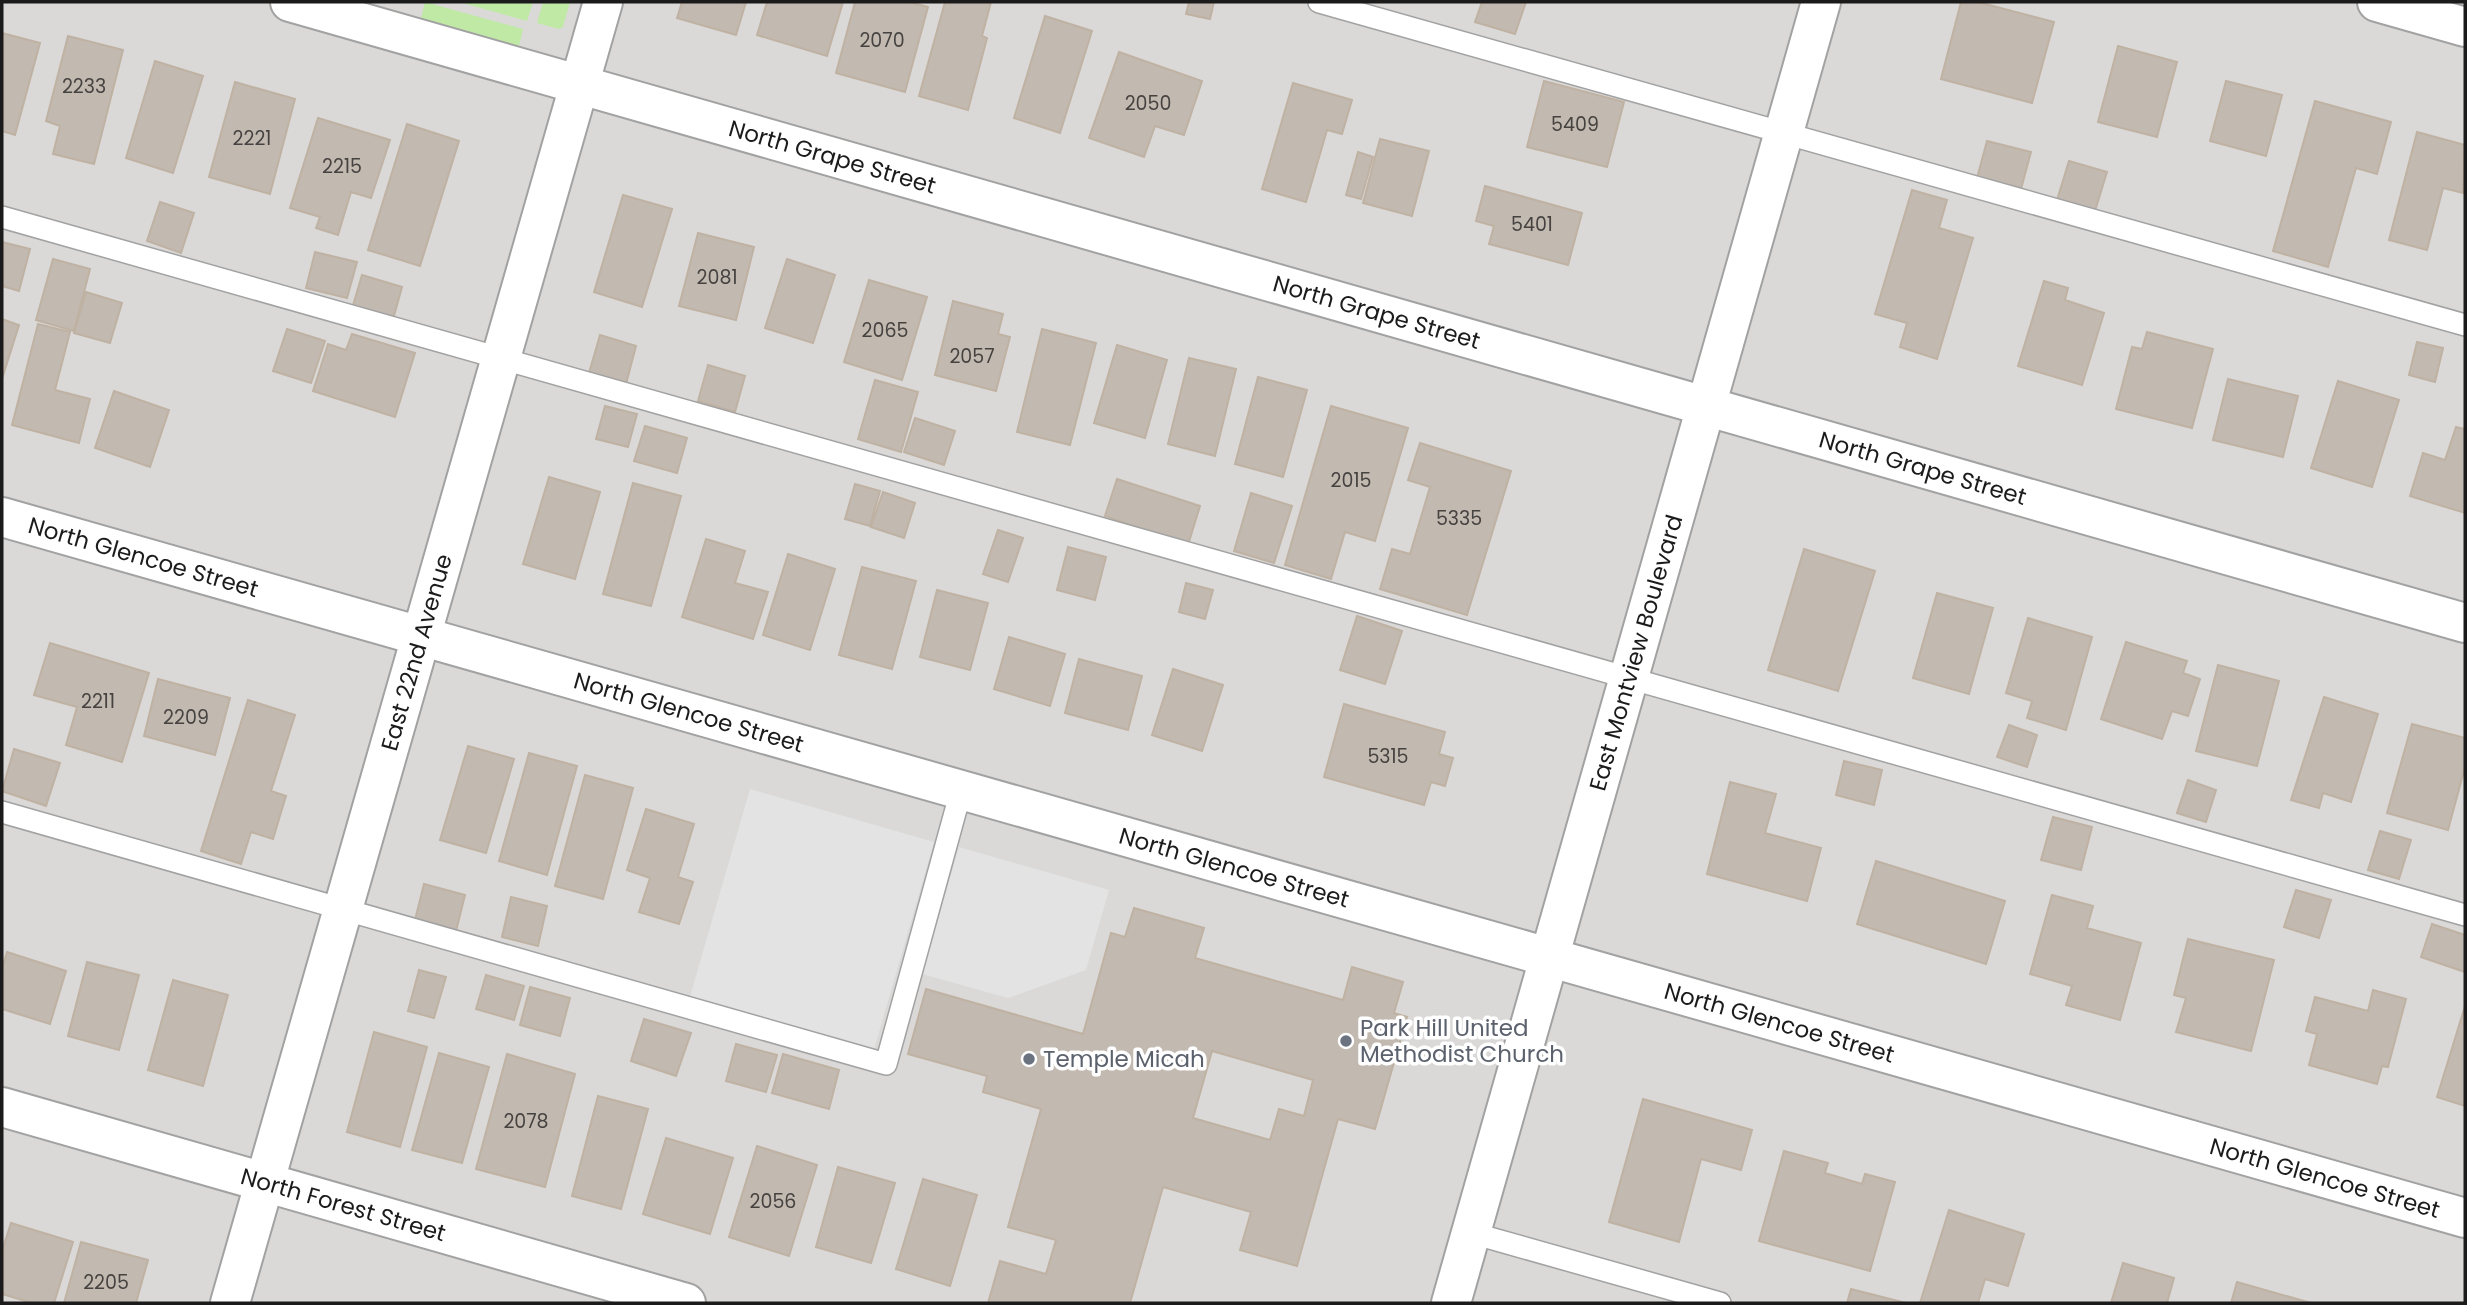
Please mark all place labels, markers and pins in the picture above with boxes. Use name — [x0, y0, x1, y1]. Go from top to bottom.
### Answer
place label: Park Hill United Methodist Church — [1360, 1012, 1564, 1070]
marker: Park Hill United Methodist Church — [1338, 1033, 1354, 1049]
place label: Temple Micah — [1043, 1043, 1205, 1075]
marker: Temple Micah — [1021, 1051, 1037, 1067]

